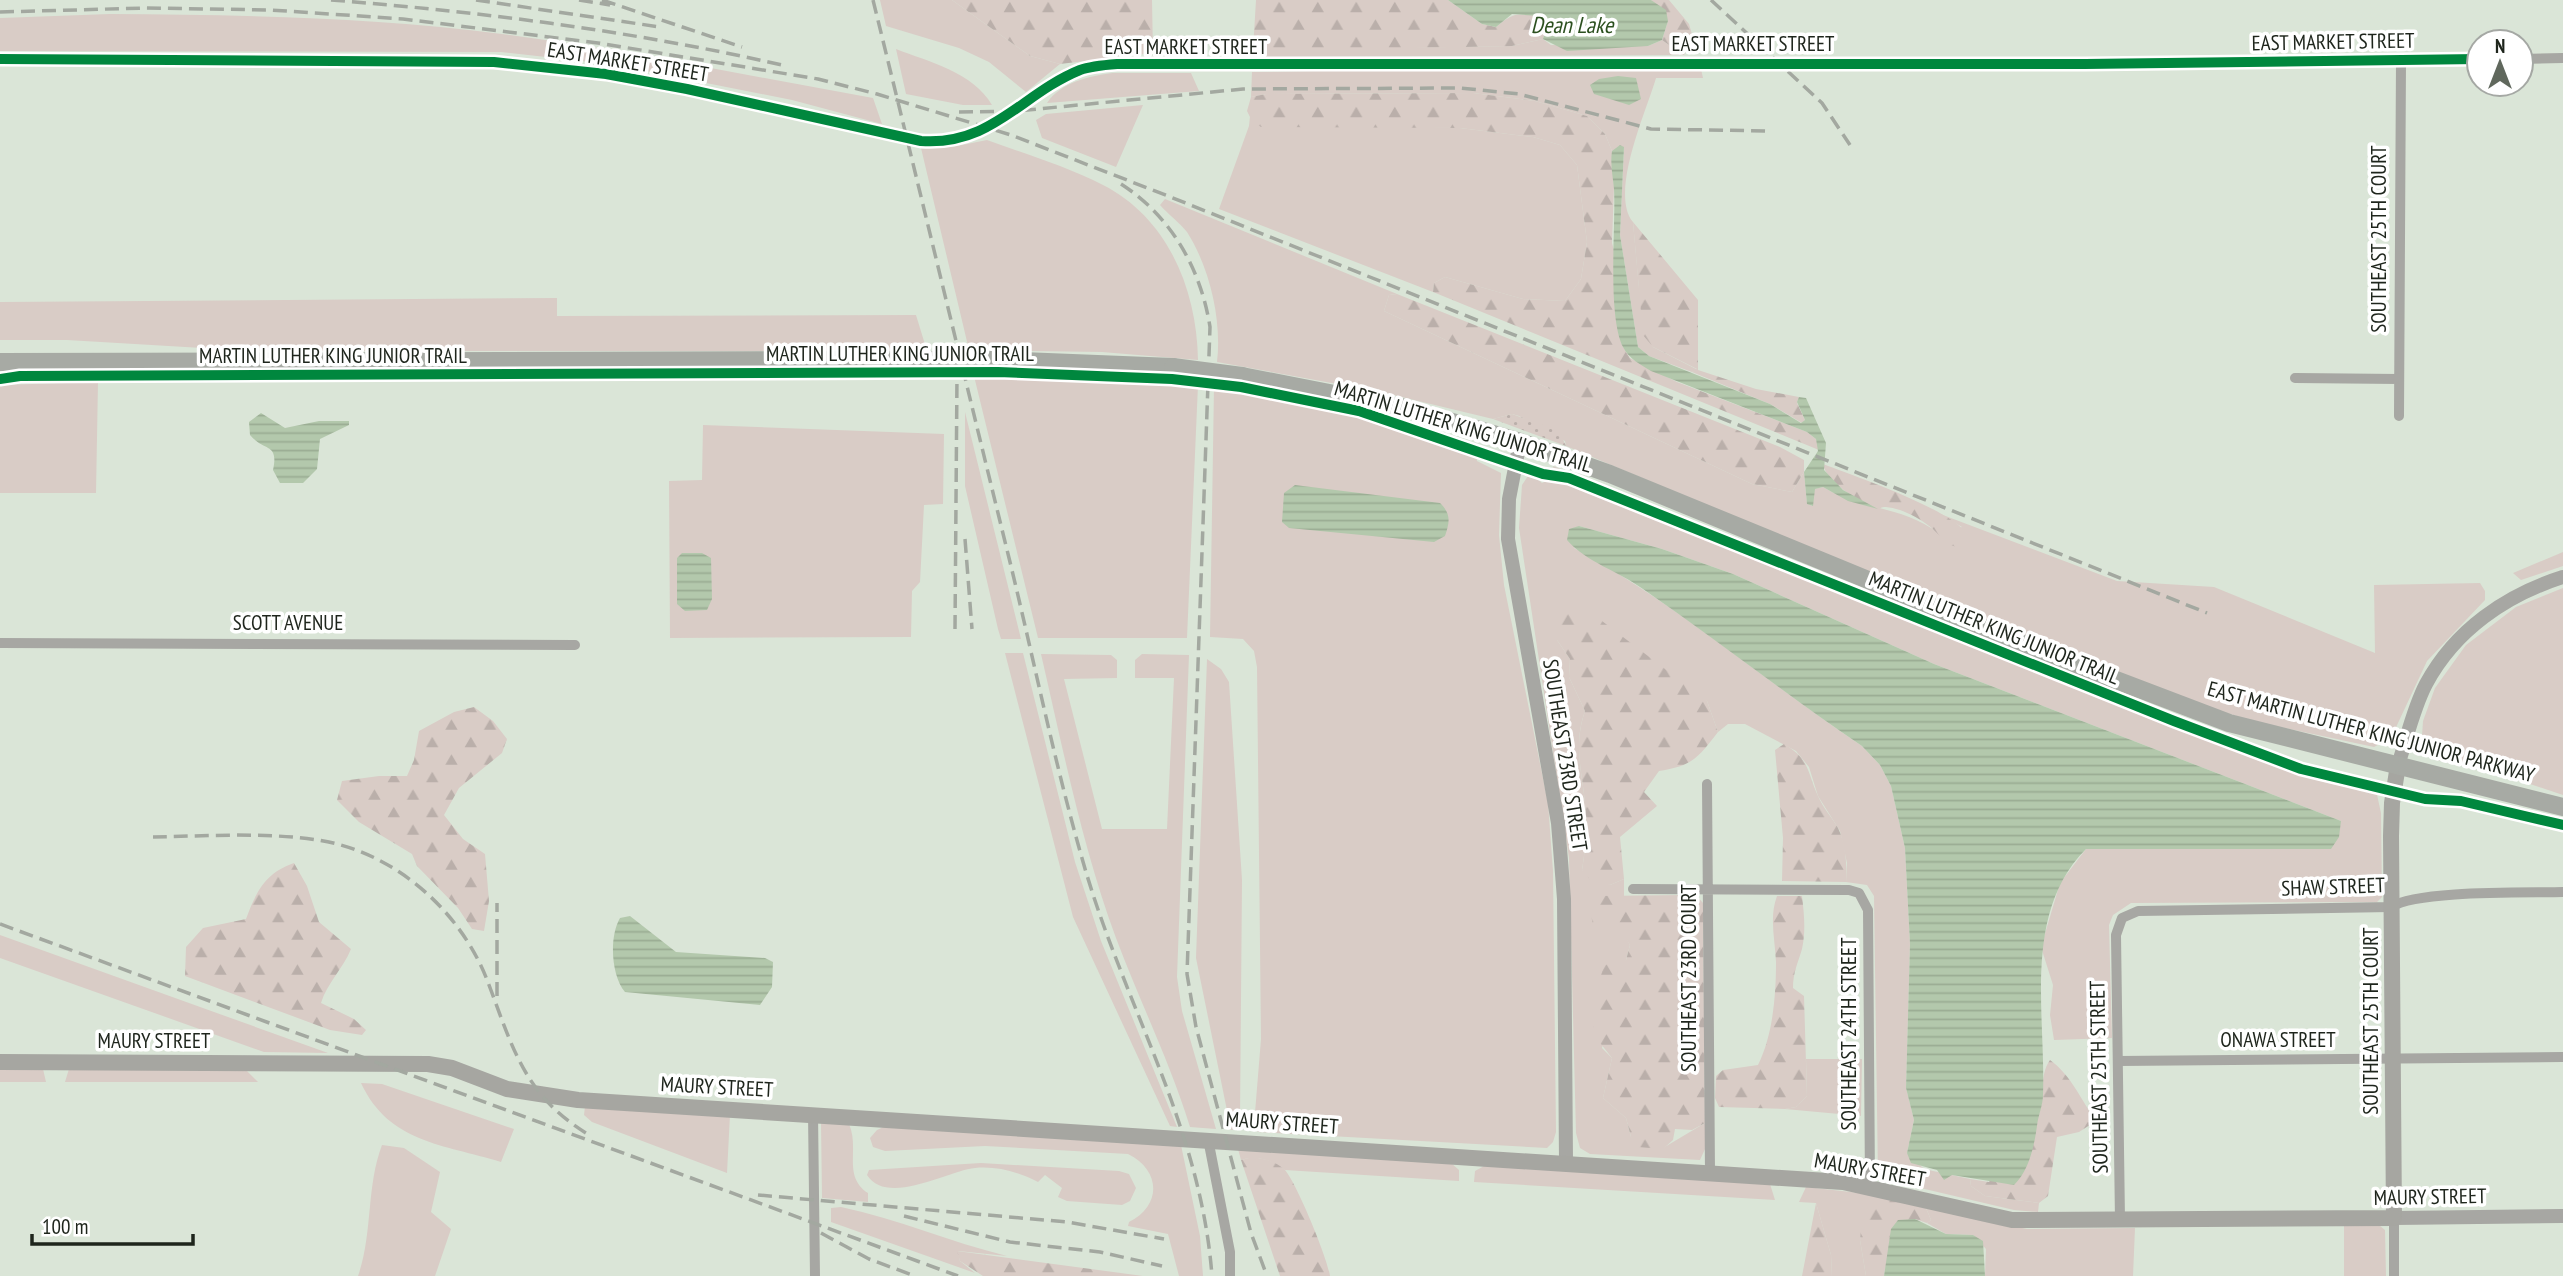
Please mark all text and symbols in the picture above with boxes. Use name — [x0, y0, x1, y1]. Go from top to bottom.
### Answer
water label: Dean Lake — [1531, 10, 1615, 39]
street label: EAST MARKET STREET — [2251, 27, 2415, 56]
north arrow — [2465, 28, 2535, 98]
street label: EAST MARKET STREET — [1672, 30, 1835, 57]
street label: EAST MARKET STREET — [1105, 33, 1268, 60]
text: N — [2495, 34, 2505, 58]
street label: EAST MARKET STREET — [546, 35, 711, 88]
street label: SOUTHEAST 25TH COURT — [2365, 145, 2392, 333]
street label: MARTIN LUTHER KING JUNIOR TRAIL — [766, 340, 1034, 367]
street label: MARTIN LUTHER KING JUNIOR TRAIL — [199, 342, 467, 369]
street label: MARTIN LUTHER KING JUNIOR TRAIL — [1331, 374, 1595, 479]
street label: MARTIN LUTHER KING JUNIOR TRAIL — [1865, 565, 2124, 690]
street label: SCOTT AVENUE — [233, 609, 343, 636]
street label: SOUTHEAST 23RD STREET — [1537, 657, 1594, 853]
street label: EAST MARTIN LUTHER KING JUNIOR PARKWAY — [2205, 675, 2538, 788]
street label: SHAW STREET — [2281, 871, 2386, 902]
street label: SOUTHEAST 23RD COURT — [1675, 884, 1702, 1072]
street label: SOUTHEAST 25TH COURT — [2357, 927, 2384, 1115]
street label: SOUTHEAST 24TH STREET — [1835, 937, 1862, 1131]
street label: SOUTHEAST 25TH STREET — [2083, 980, 2114, 1174]
street label: ONAWA STREET — [2220, 1026, 2336, 1053]
street label: MAURY STREET — [98, 1027, 211, 1054]
street label: MAURY STREET — [660, 1070, 775, 1103]
street label: MAURY STREET — [1225, 1105, 1340, 1140]
street label: MAURY STREET — [1812, 1146, 1929, 1193]
street label: MAURY STREET — [2373, 1182, 2487, 1211]
scale bar — [32, 1202, 192, 1246]
text: 100 m — [42, 1213, 88, 1240]

